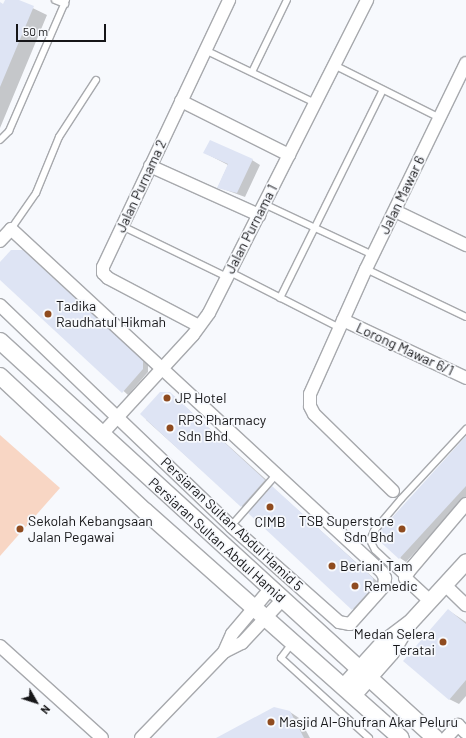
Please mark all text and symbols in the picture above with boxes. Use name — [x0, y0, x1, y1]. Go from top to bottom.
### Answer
scale bar — [18, 16, 108, 42]
text: 50 m — [23, 24, 48, 38]
street label: Jalan Purnama 2 — [112, 137, 170, 235]
street label: Jalan Mawar 6 — [376, 153, 428, 237]
street label: Jalan Purnama 1 — [221, 182, 281, 276]
place label: Tadika Raudhatul Hikmah — [56, 298, 166, 330]
marker: Tadika Raudhatul Hikmah — [43, 309, 53, 319]
street label: Lorong Mawar 6/1 — [353, 319, 457, 379]
place label: JP Hotel — [175, 390, 226, 406]
marker: JP Hotel — [162, 393, 172, 403]
place label: RPS Pharmacy Sdn Bhd — [178, 412, 266, 444]
marker: RPS Pharmacy Sdn Bhd — [165, 423, 175, 433]
street label: Persiaran Sultan Abdul Hamid 5 — [157, 454, 307, 594]
street label: Persiaran Sultan Abdul Hamid — [145, 474, 289, 606]
marker: CIMB — [265, 502, 275, 512]
place label: Sekolah Kebangsaan Jalan Pegawai — [28, 513, 153, 546]
place label: TSB Superstore Sdn Bhd — [299, 513, 394, 546]
place label: CIMB — [255, 514, 285, 530]
marker: Sekolah Kebangsaan Jalan Pegawai — [15, 524, 25, 534]
marker: TSB Superstore Sdn Bhd — [397, 524, 407, 534]
place label: Beriani Tam — [340, 558, 412, 574]
marker: Beriani Tam — [327, 561, 337, 571]
place label: Remedic — [364, 578, 417, 594]
marker: Remedic — [349, 580, 361, 592]
place label: Medan Selera Teratai — [354, 626, 435, 658]
marker: Medan Selera Teratai — [438, 637, 448, 647]
north arrow — [16, 682, 56, 722]
text: N — [38, 703, 53, 717]
place label: Masjid Al-Ghufran Akar Peluru — [279, 714, 458, 730]
marker: Masjid Al-Ghufran Akar Peluru — [266, 717, 276, 727]

